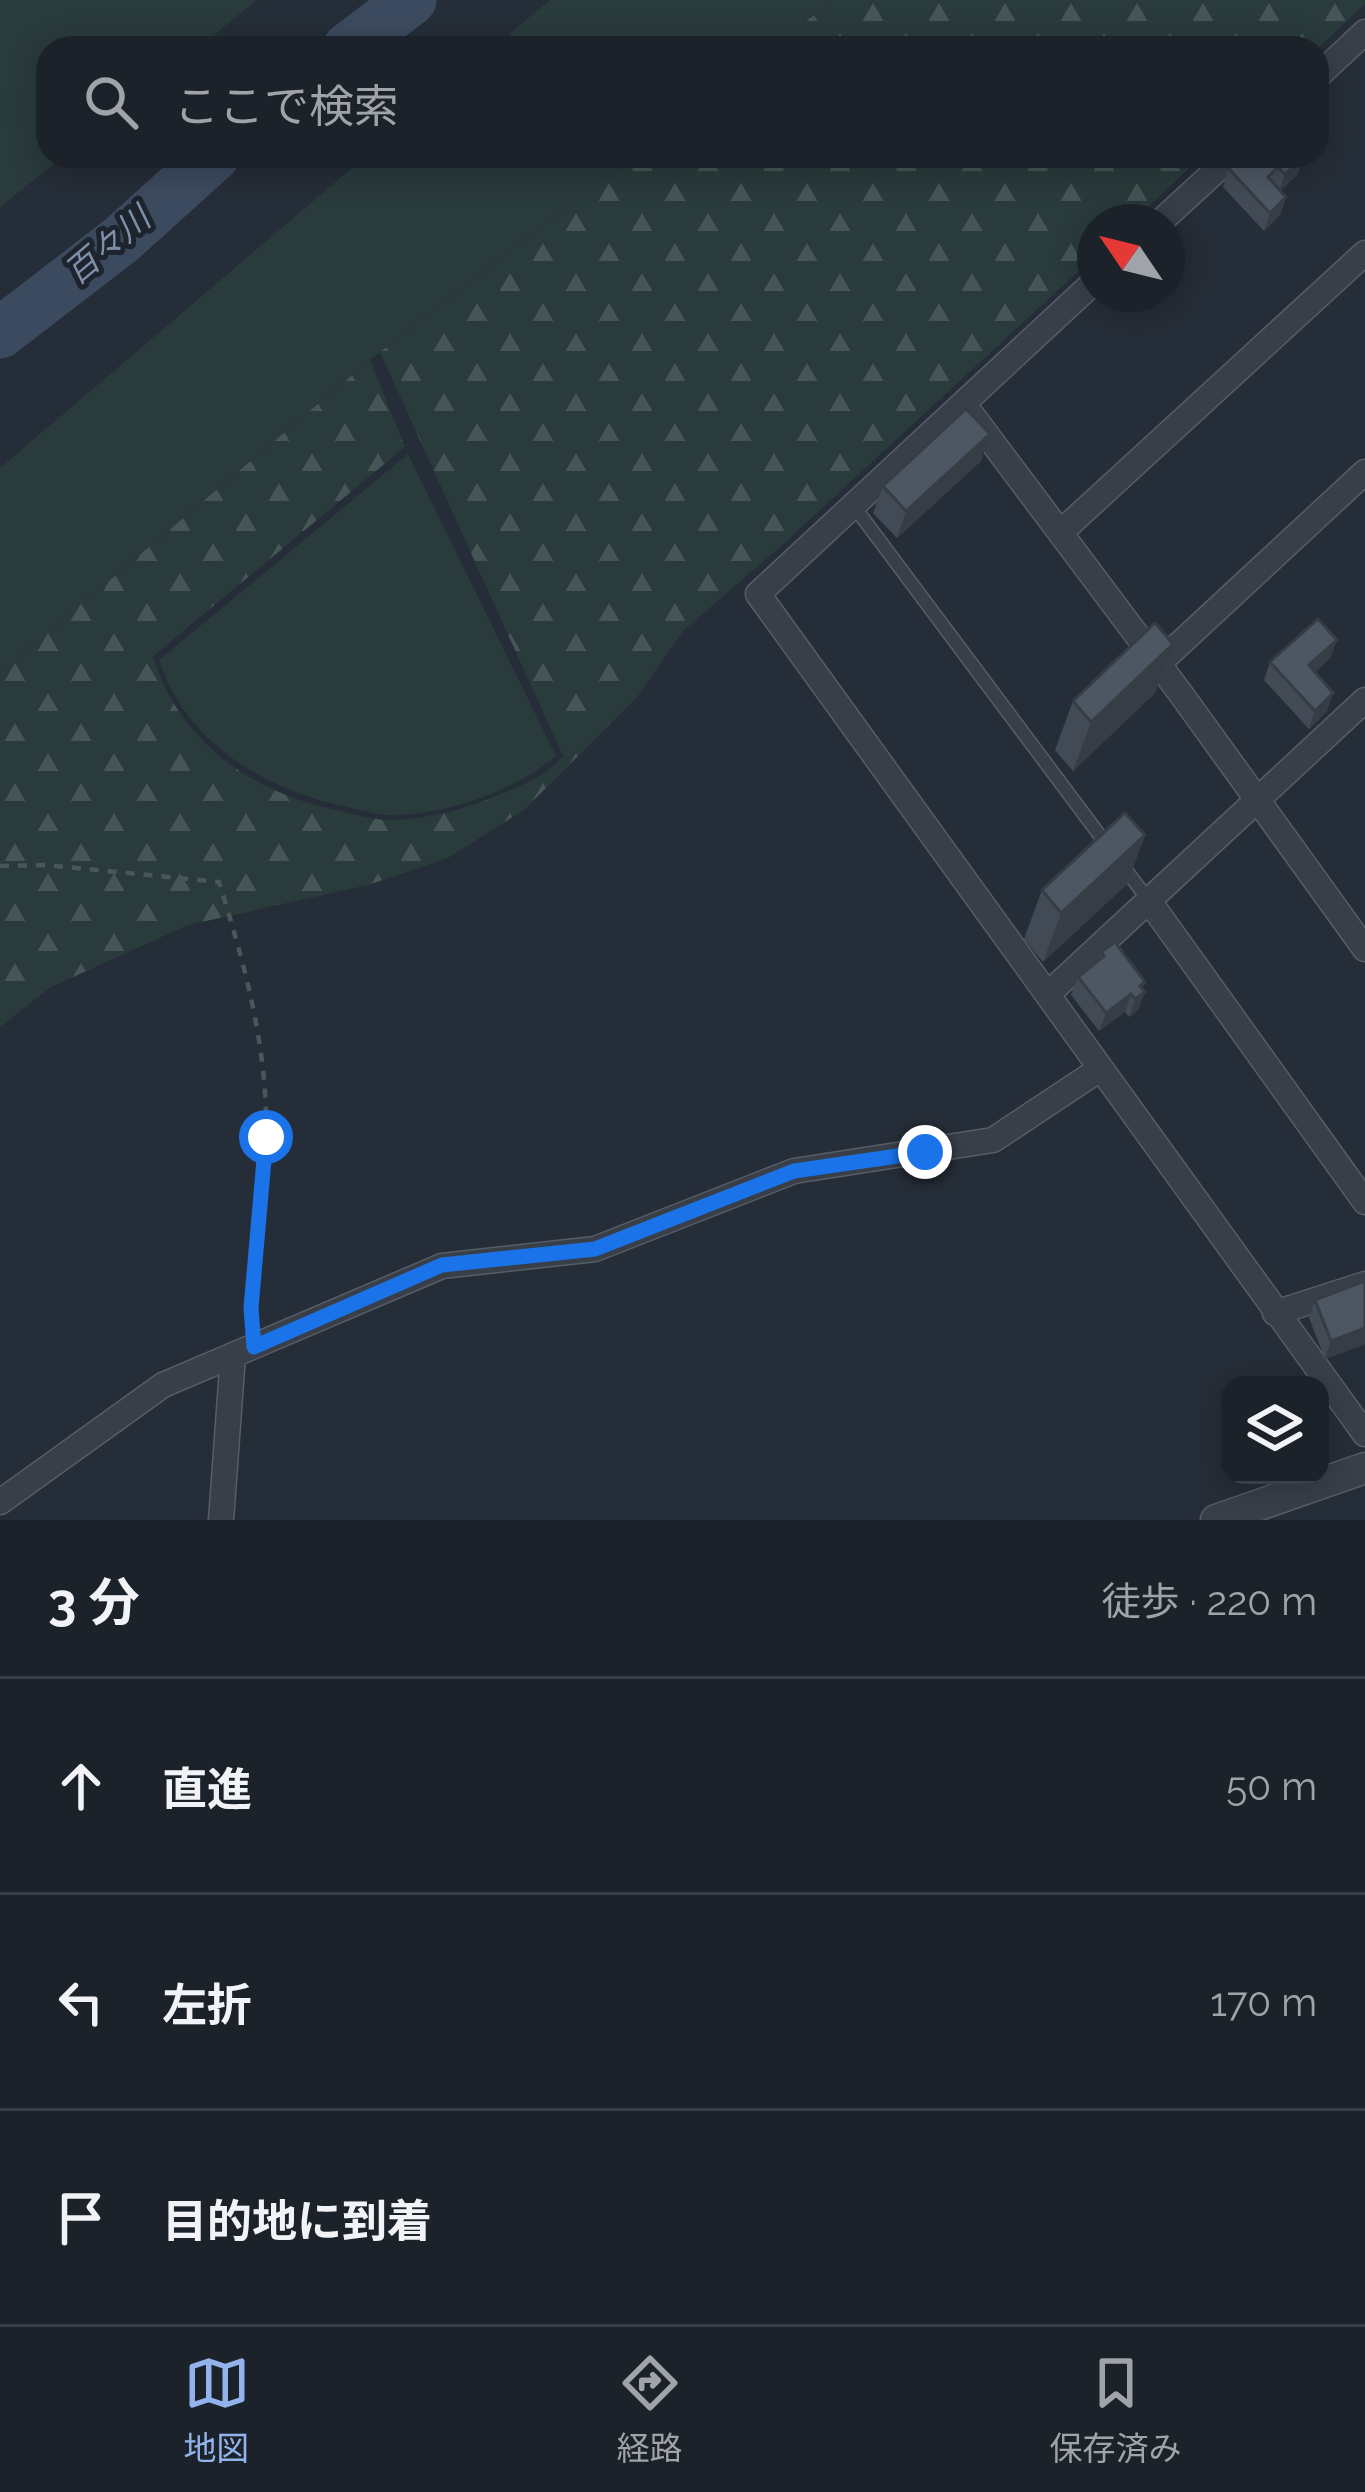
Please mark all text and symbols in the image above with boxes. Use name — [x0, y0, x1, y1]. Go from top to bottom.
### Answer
search box — [36, 36, 1329, 168]
icon: search — [78, 69, 144, 135]
text: ここで検索 — [174, 80, 399, 133]
water label: 百々川 — [57, 197, 160, 292]
north arrow — [1077, 204, 1185, 312]
route start — [239, 1110, 293, 1164]
route end — [898, 1125, 952, 1179]
map controls — [1221, 1376, 1329, 1484]
button: layers — [1221, 1376, 1329, 1484]
text: 3 分 — [48, 1572, 140, 1632]
text: 徒歩 · 220 m — [1101, 1578, 1317, 1624]
icon: ahead — [48, 1753, 114, 1819]
text: 直進 — [162, 1763, 252, 1816]
text: 50 m — [1226, 1763, 1317, 1809]
icon: left — [48, 1969, 114, 2035]
text: 左折 — [162, 1979, 252, 2032]
text: 170 m — [1210, 1979, 1317, 2025]
icon: arrive — [48, 2185, 114, 2251]
text: 目的地に到着 — [162, 2195, 432, 2248]
tab: 地図 — [184, 2350, 250, 2470]
tab: 経路 — [617, 2350, 683, 2470]
tab: 保存済み — [1050, 2350, 1182, 2470]

